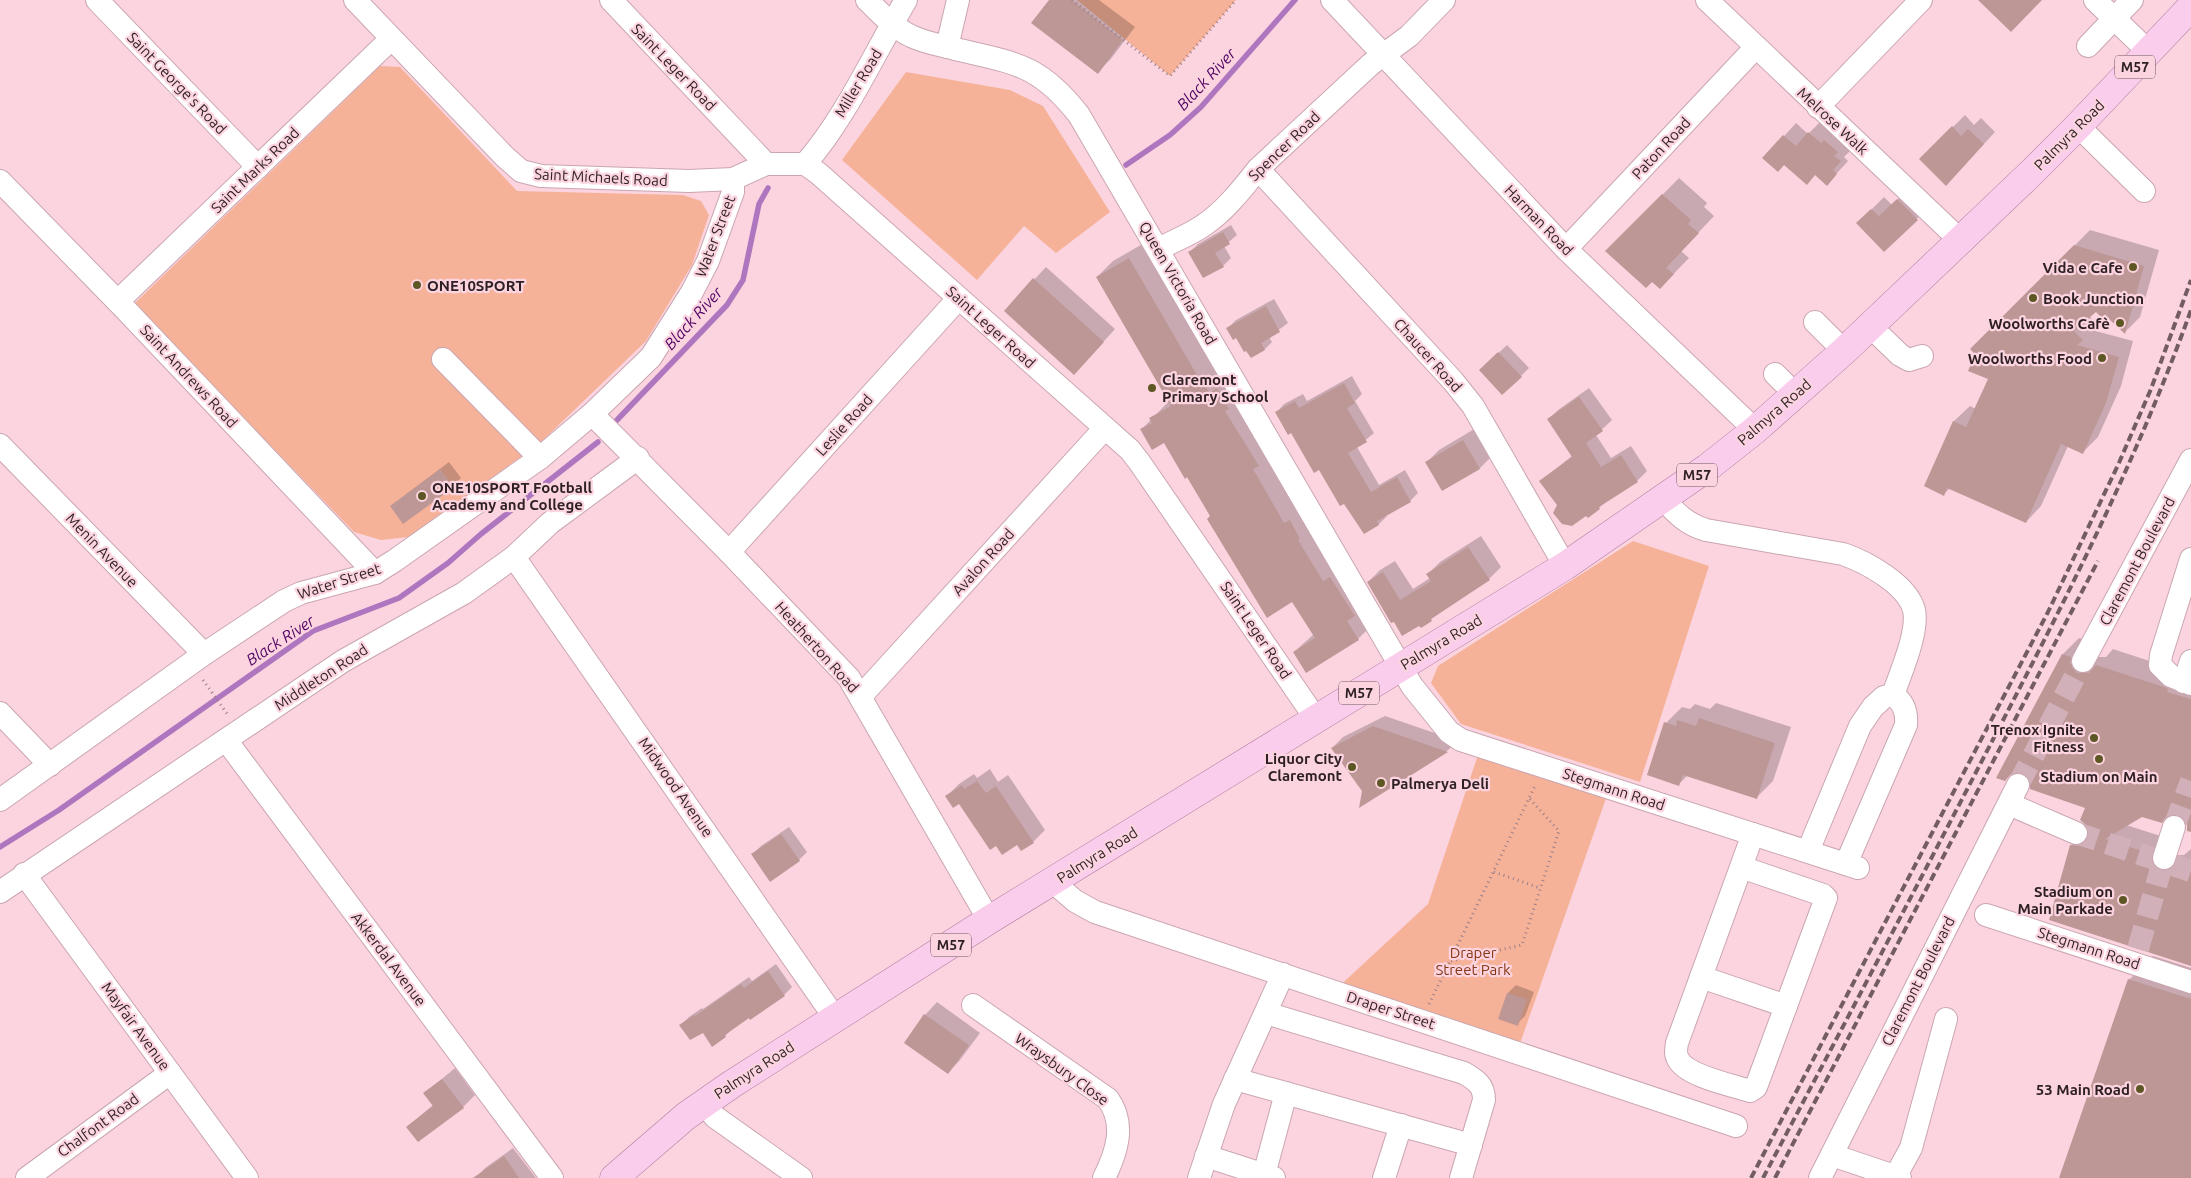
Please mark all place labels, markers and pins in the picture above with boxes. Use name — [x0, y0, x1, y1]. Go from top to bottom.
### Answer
place label: Vida e Cafe — [2042, 259, 2123, 276]
marker: Vida e Cafe — [2127, 261, 2139, 273]
place label: ONE10SPORT — [427, 277, 524, 294]
marker: ONE10SPORT — [411, 279, 423, 291]
place label: Book Junction — [2043, 290, 2144, 307]
marker: Book Junction — [2027, 292, 2039, 304]
place label: Woolworths Cafè — [1989, 315, 2110, 332]
marker: Woolworths Cafè — [2114, 317, 2126, 329]
place label: Woolworths Food — [1968, 350, 2092, 367]
marker: Woolworths Food — [2096, 352, 2108, 364]
place label: Claremont Primary School — [1162, 371, 1269, 405]
marker: Claremont Primary School — [1146, 382, 1158, 394]
place label: ONE10SPORT Football Academy and College — [432, 479, 592, 513]
marker: ONE10SPORT Football Academy and College — [416, 490, 428, 502]
place label: Trenox Ignite Fitness — [1991, 721, 2084, 755]
marker: Trenox Ignite Fitness — [2088, 732, 2100, 744]
place label: Liquor City Claremont — [1265, 750, 1343, 784]
marker: Stadium on Main — [2093, 753, 2105, 765]
marker: Liquor City Claremont — [1346, 761, 1358, 773]
place label: Stadium on Main — [2040, 768, 2158, 785]
place label: Palmerya Deli — [1391, 775, 1489, 792]
marker: Palmerya Deli — [1375, 777, 1387, 789]
place label: Stadium on Main Parkade — [2017, 883, 2113, 917]
marker: Stadium on Main Parkade — [2117, 894, 2129, 906]
place label: 53 Main Road — [2036, 1081, 2130, 1098]
marker: 53 Main Road — [2134, 1083, 2146, 1095]

